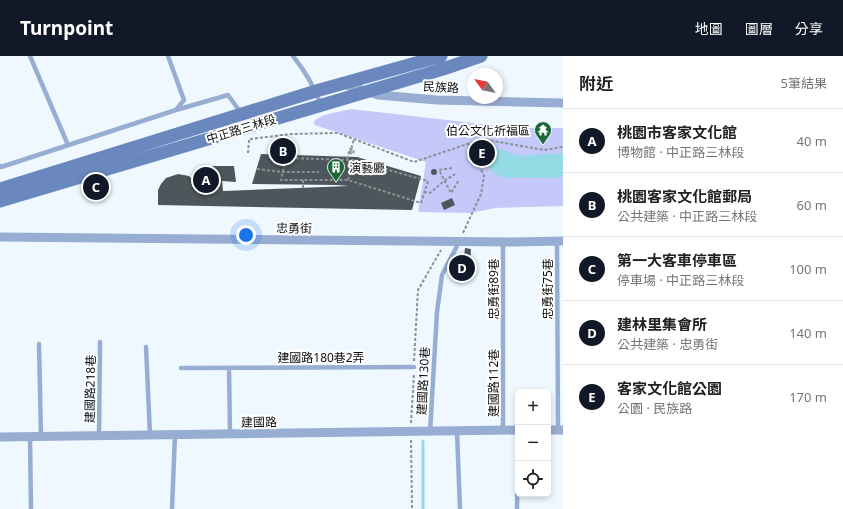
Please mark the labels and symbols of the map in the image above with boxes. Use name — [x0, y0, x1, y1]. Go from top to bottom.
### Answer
north arrow — [467, 68, 503, 104]
street label: 民族路 — [423, 78, 459, 96]
street label: 中正路三林段 — [204, 110, 278, 148]
temple icon: 伯公文化祈福區 — [533, 120, 553, 145]
place label: 伯公文化祈福區 — [446, 122, 530, 139]
pin: B — [270, 136, 296, 166]
pin: E — [469, 138, 495, 168]
building icon: 演藝廳 — [326, 157, 346, 182]
place label: 演藝廳 — [349, 159, 385, 176]
pin: A — [193, 165, 219, 195]
pin: C — [83, 172, 109, 202]
street label: 忠勇街 — [276, 219, 312, 237]
your location — [236, 225, 256, 245]
pin: D — [449, 253, 475, 283]
street label: 忠勇街89巷 — [485, 258, 502, 320]
street label: 忠勇街75巷 — [539, 258, 556, 320]
street label: 建國路130巷 — [413, 346, 433, 416]
street label: 建國路180巷2弄 — [277, 349, 365, 366]
street label: 建國路112巷 — [485, 349, 502, 417]
street label: 建國路218巷 — [81, 355, 99, 423]
street label: 建國路 — [241, 413, 277, 431]

